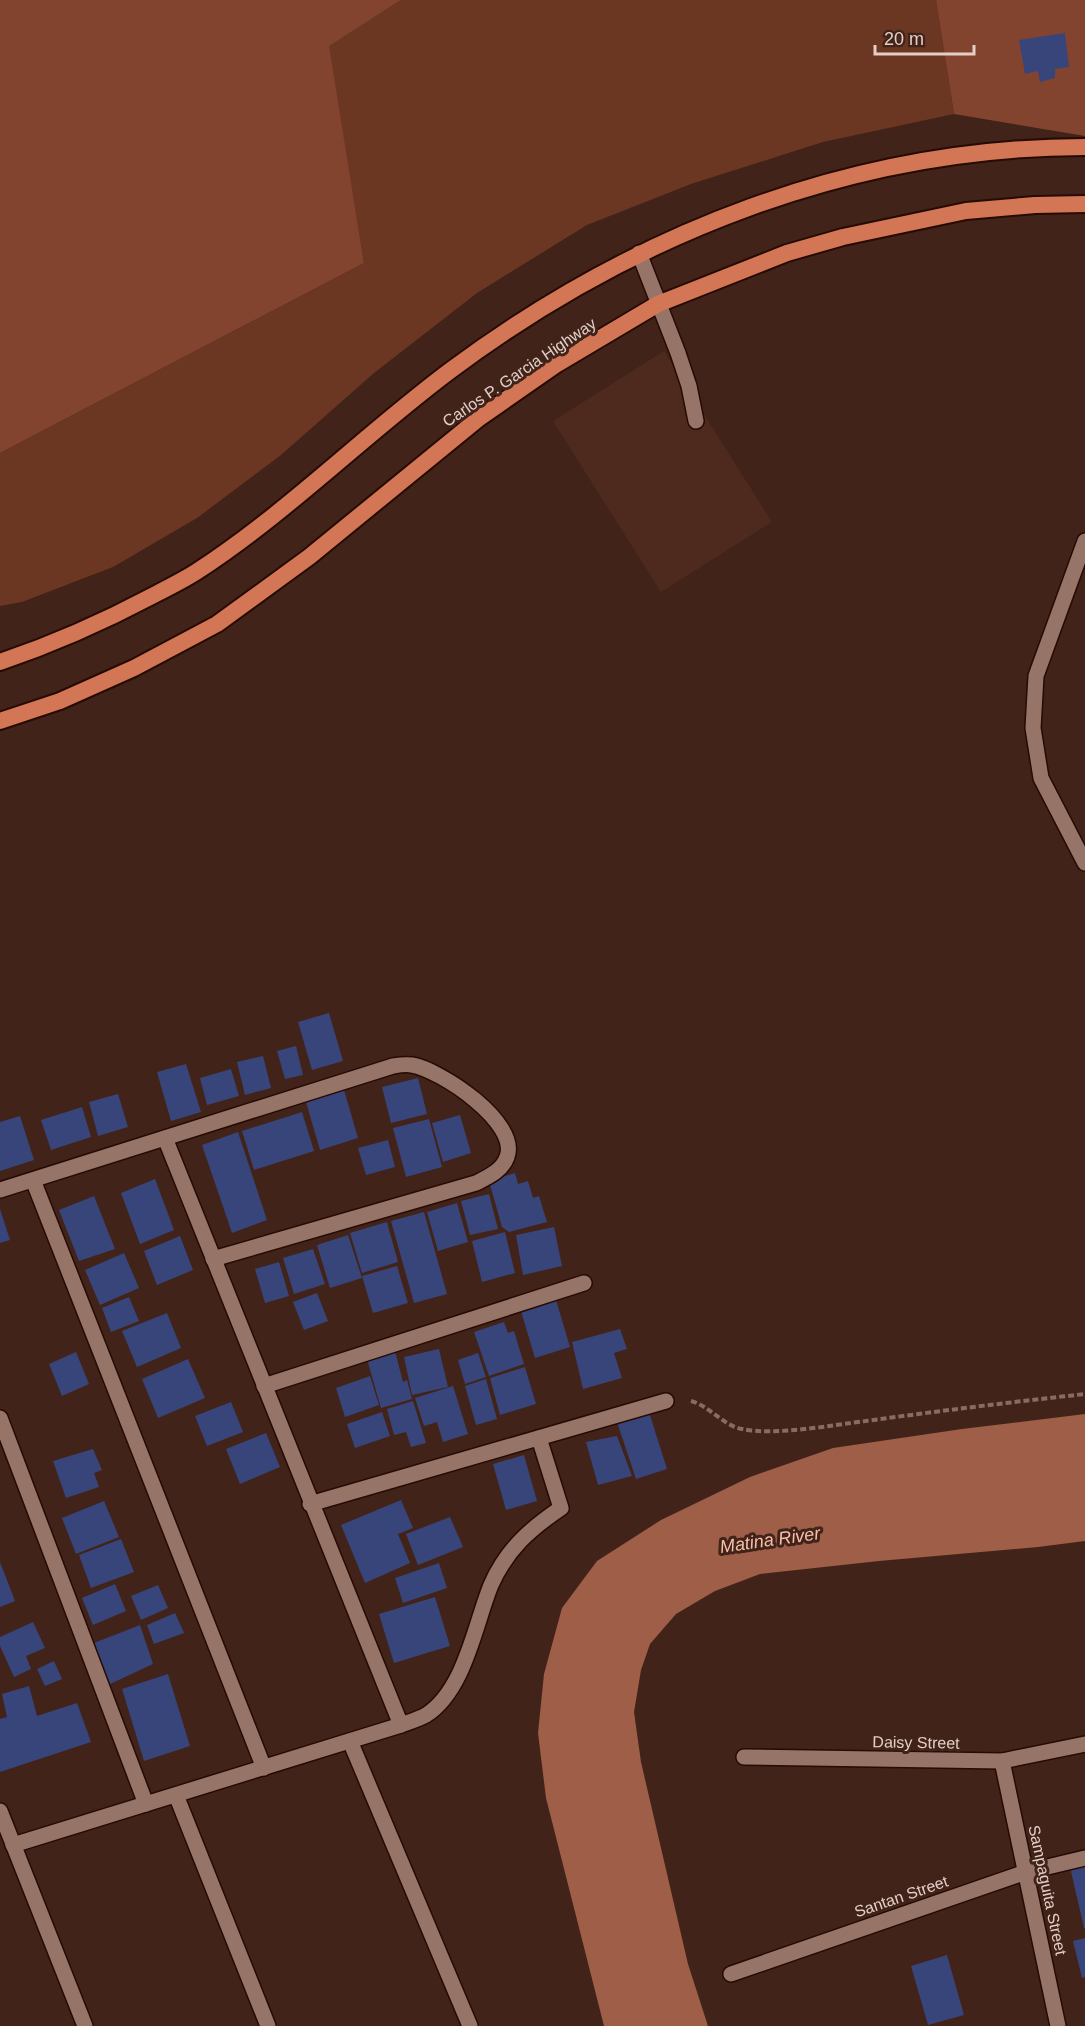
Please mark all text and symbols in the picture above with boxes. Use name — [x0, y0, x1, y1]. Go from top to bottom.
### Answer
scale bar — [875, 18, 974, 56]
text: 20 m — [884, 29, 924, 49]
street label: Carlos P. Garcia Highway — [439, 315, 599, 430]
water label: Matina River — [719, 1523, 822, 1557]
street label: Daisy Street — [872, 1733, 960, 1752]
street label: Sampaguita Street — [1025, 1824, 1070, 1957]
street label: Santan Street — [852, 1872, 951, 1920]

